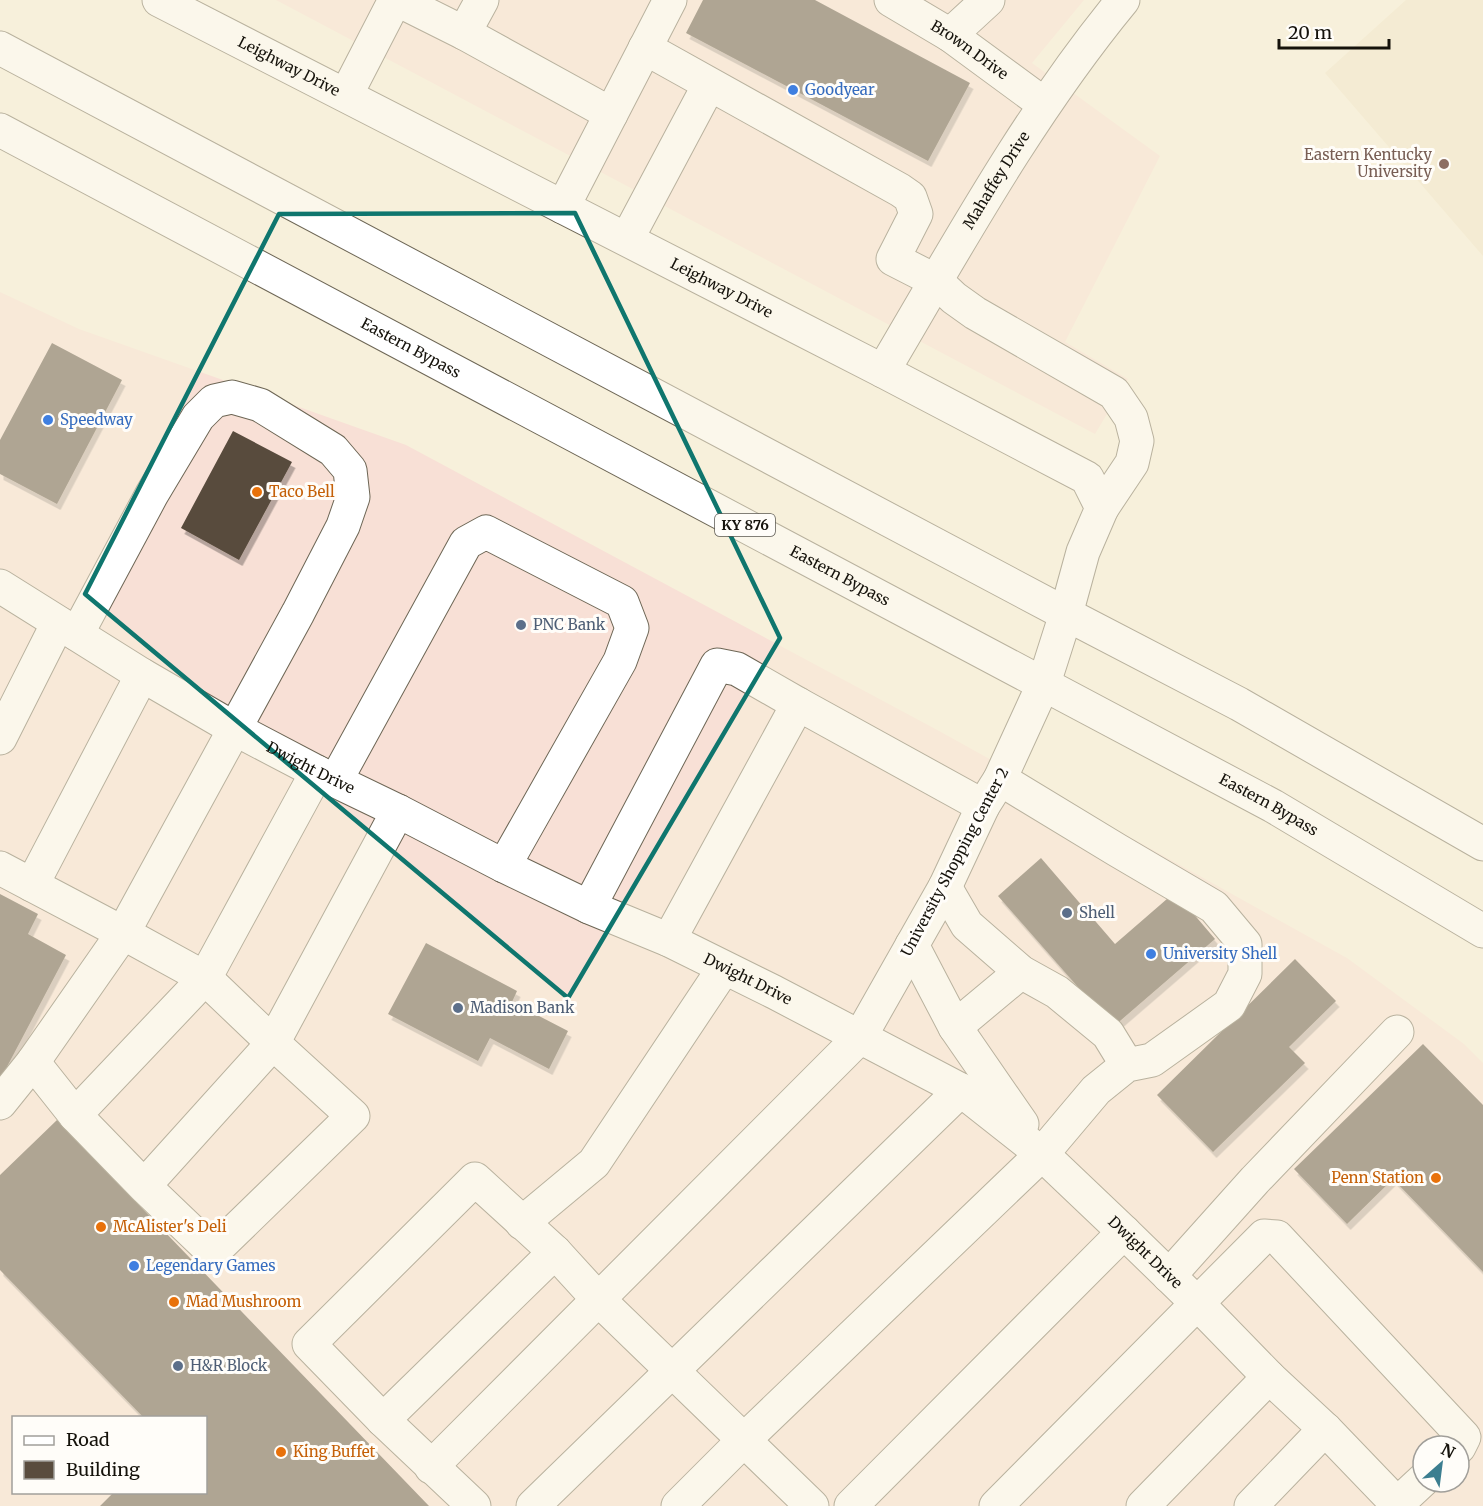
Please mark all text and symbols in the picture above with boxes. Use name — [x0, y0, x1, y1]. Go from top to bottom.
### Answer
scale bar — [1279, 12, 1388, 50]
street label: Brown Drive — [927, 16, 1012, 84]
text: 20 m — [1288, 21, 1332, 44]
street label: Leighway Drive — [235, 32, 344, 100]
place label: Goodyear — [805, 80, 875, 99]
marker: Goodyear — [786, 83, 800, 97]
street label: Mahaffey Drive — [959, 127, 1034, 232]
place label: Eastern Kentucky University — [1304, 145, 1432, 181]
marker: Eastern Kentucky University — [1437, 157, 1451, 171]
street label: Leighway Drive — [667, 254, 776, 322]
street label: Eastern Bypass — [358, 313, 464, 382]
place label: Speedway — [60, 410, 133, 429]
marker: Speedway — [41, 413, 55, 427]
place label: Taco Bell — [269, 482, 335, 501]
marker: Taco Bell — [250, 485, 264, 499]
road number: KY 876 — [715, 514, 775, 536]
street label: Eastern Bypass — [787, 541, 893, 610]
place label: PNC Bank — [533, 615, 606, 634]
marker: PNC Bank — [514, 618, 528, 632]
street label: Dwight Drive — [263, 737, 358, 798]
street label: University Shopping Center 2 — [897, 764, 1013, 959]
street label: Eastern Bypass — [1216, 769, 1322, 840]
place label: Shell — [1079, 903, 1115, 922]
marker: Shell — [1060, 906, 1074, 920]
place label: University Shell — [1163, 944, 1277, 963]
marker: University Shell — [1144, 947, 1158, 961]
street label: Dwight Drive — [701, 949, 796, 1009]
place label: Madison Bank — [470, 998, 575, 1017]
marker: Madison Bank — [451, 1001, 465, 1015]
place label: Penn Station — [1331, 1168, 1424, 1187]
marker: Penn Station — [1429, 1171, 1443, 1185]
street label: Dwight Drive — [1104, 1212, 1187, 1293]
place label: McAlister's Deli — [113, 1217, 227, 1236]
marker: McAlister's Deli — [94, 1220, 108, 1234]
place label: Legendary Games — [146, 1256, 276, 1275]
marker: Legendary Games — [127, 1259, 141, 1273]
place label: Mad Mushroom — [186, 1292, 302, 1311]
marker: Mad Mushroom — [167, 1295, 181, 1309]
place label: H&R Block — [190, 1356, 268, 1375]
marker: H&R Block — [171, 1359, 185, 1373]
legend — [12, 1416, 207, 1494]
text: Road — [66, 1428, 110, 1451]
north arrow — [1411, 1434, 1471, 1494]
text: N — [1438, 1439, 1459, 1463]
place label: King Buffet — [293, 1442, 376, 1461]
marker: King Buffet — [274, 1445, 288, 1459]
text: Building — [66, 1458, 140, 1481]

